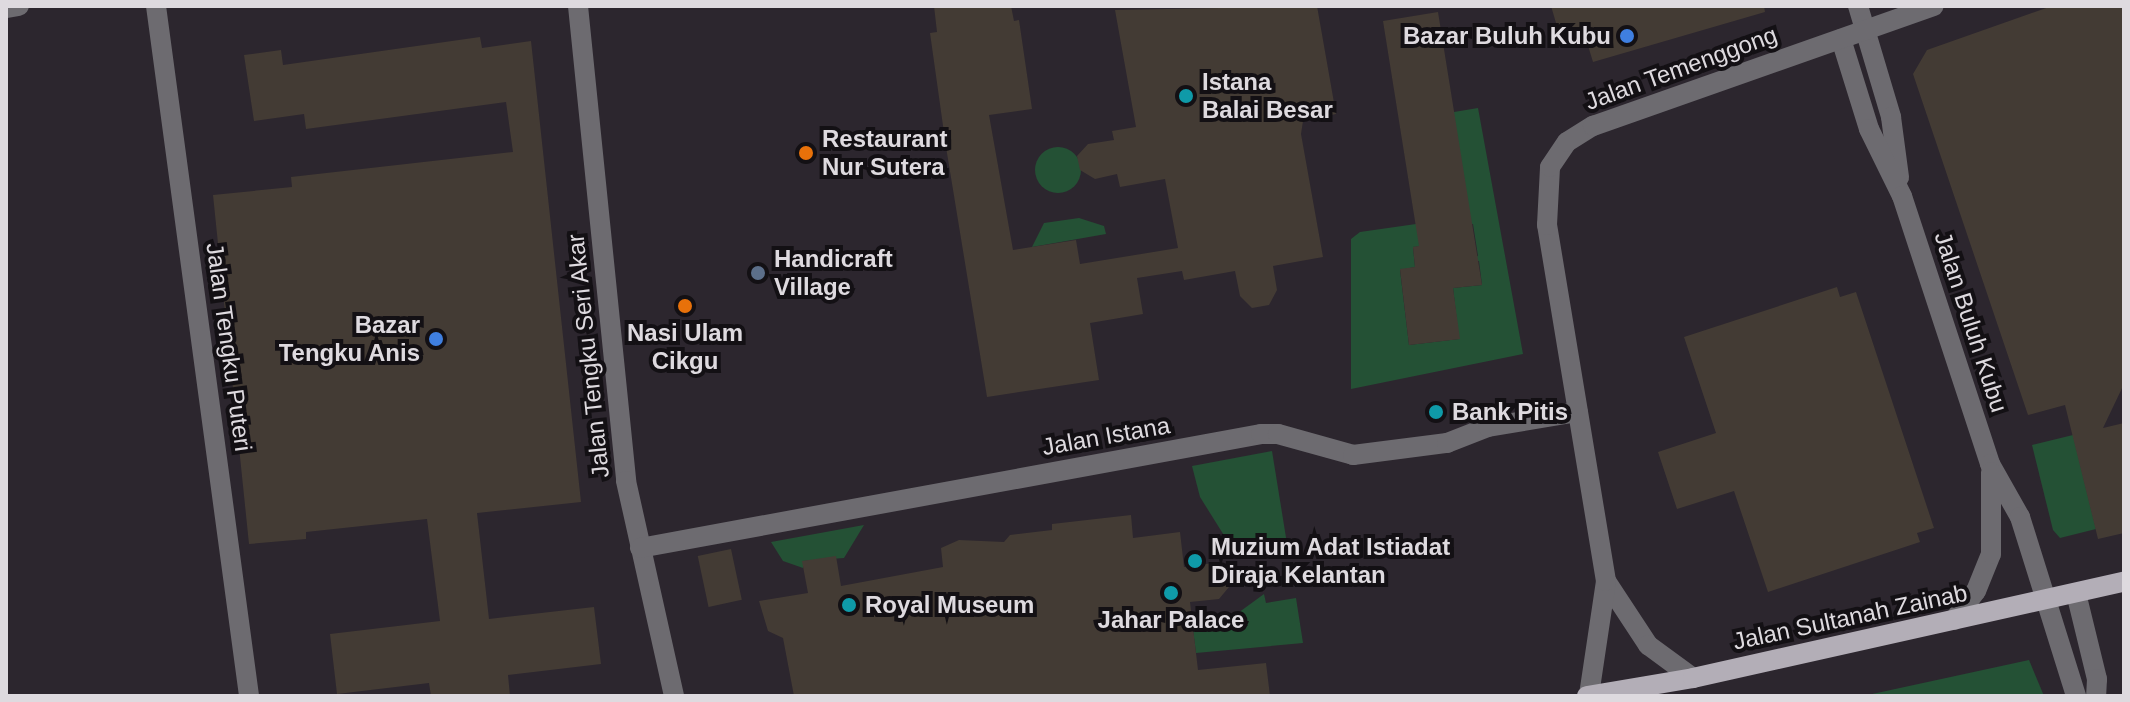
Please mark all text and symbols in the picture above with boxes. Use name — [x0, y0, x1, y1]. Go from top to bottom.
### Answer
street label: Jalan Temenggong — [1581, 20, 1781, 116]
place label: Bazar Buluh Kubu — [1403, 22, 1611, 50]
marker: Bazar Buluh Kubu — [1618, 27, 1636, 45]
place label: Istana Balai Besar — [1202, 68, 1333, 124]
marker: Istana Balai Besar — [1177, 87, 1195, 105]
place label: Restaurant Nur Sutera — [822, 125, 947, 181]
marker: Restaurant Nur Sutera — [797, 144, 815, 162]
street label: Jalan Buluh Kubu — [1928, 228, 2014, 416]
street label: Jalan Tengku Seri Akar — [561, 232, 615, 480]
street label: Jalan Tengku Puteri — [200, 241, 258, 453]
place label: Handicraft Village — [774, 245, 893, 301]
marker: Handicraft Village — [749, 264, 767, 282]
marker: Nasi Ulam Cikgu — [676, 297, 694, 315]
place label: Bazar Tengku Anis — [278, 311, 420, 367]
place label: Nasi Ulam Cikgu — [627, 319, 743, 375]
marker: Bazar Tengku Anis — [427, 330, 445, 348]
place label: Bank Pitis — [1452, 398, 1568, 426]
marker: Bank Pitis — [1427, 403, 1445, 421]
street label: Jalan Istana — [1040, 411, 1172, 461]
place label: Muzium Adat Istiadat Diraja Kelantan — [1211, 533, 1451, 589]
marker: Muzium Adat Istiadat Diraja Kelantan — [1186, 552, 1204, 570]
street label: Jalan Sultanah Zainab — [1730, 578, 1970, 656]
marker: Jahar Palace — [1162, 584, 1180, 602]
place label: Royal Museum — [865, 591, 1034, 619]
marker: Royal Museum — [840, 596, 858, 614]
place label: Jahar Palace — [1098, 606, 1244, 634]

